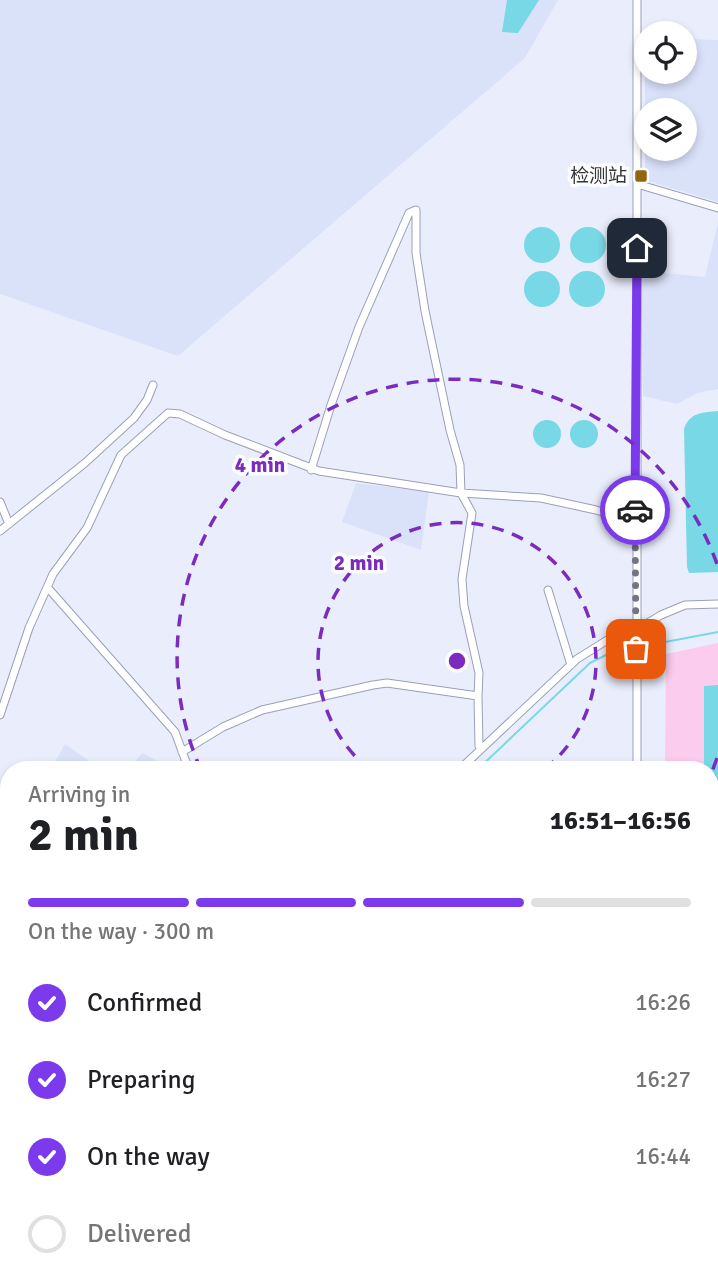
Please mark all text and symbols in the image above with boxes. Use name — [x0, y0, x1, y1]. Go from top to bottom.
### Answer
map controls — [634, 21, 697, 161]
button: locate — [634, 21, 697, 84]
button: layers — [634, 98, 697, 161]
place label: 检测站 — [570, 164, 627, 188]
marker: 检测站 — [633, 168, 649, 184]
pin — [607, 218, 667, 278]
icon: home — [618, 229, 656, 267]
text: 4 min — [235, 452, 285, 478]
courier — [600, 475, 670, 545]
icon: car — [616, 491, 654, 529]
text: 2 min — [334, 550, 384, 576]
pin — [606, 619, 666, 679]
icon: bag — [617, 630, 655, 668]
centre of rings — [445, 649, 469, 673]
text: Arriving in — [28, 780, 130, 809]
text: 16:51–16:56 — [550, 805, 691, 837]
text: 2 min — [28, 807, 139, 863]
text: On the way · 300 m — [28, 917, 214, 946]
icon: check — [28, 984, 66, 1022]
text: Confirmed — [87, 987, 202, 1019]
text: 16:26 — [635, 988, 691, 1017]
icon: check — [28, 1061, 66, 1099]
text: Preparing — [87, 1064, 195, 1096]
text: 16:27 — [635, 1065, 691, 1094]
icon: check — [28, 1138, 66, 1176]
text: On the way — [87, 1141, 210, 1173]
text: 16:44 — [635, 1142, 691, 1171]
text: Delivered — [87, 1218, 192, 1250]

